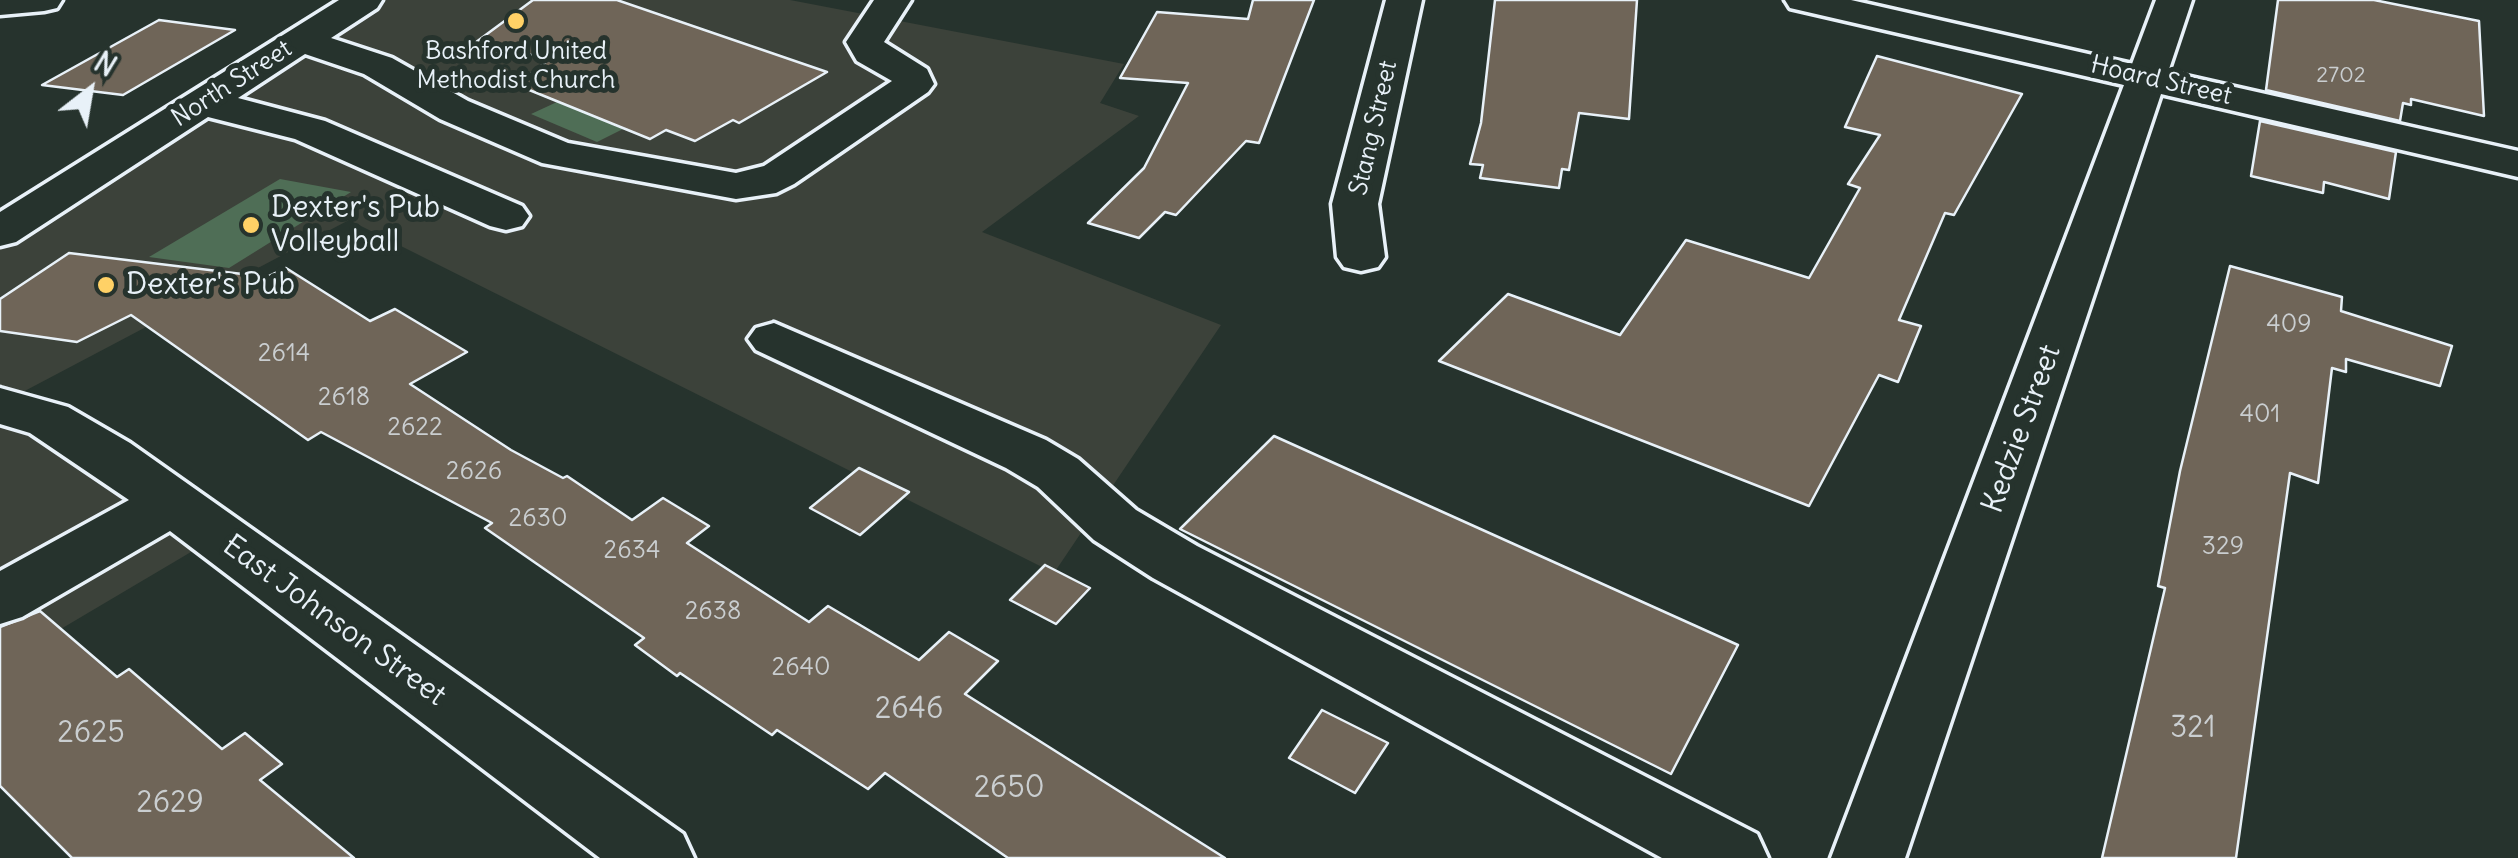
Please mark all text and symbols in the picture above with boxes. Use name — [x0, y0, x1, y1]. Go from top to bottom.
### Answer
marker: Bashford United Methodist Church — [505, 10, 527, 32]
street label: North Street — [166, 34, 298, 134]
place label: Bashford United Methodist Church — [417, 37, 615, 96]
north arrow — [40, 40, 140, 140]
text: N — [88, 44, 123, 85]
street label: Hoard Street — [2088, 50, 2234, 112]
street label: Stang Street — [1344, 58, 1404, 198]
house number: 2702 — [2316, 63, 2366, 89]
place label: Dexter's Pub Volleyball — [271, 190, 440, 260]
marker: Dexter's Pub Volleyball — [240, 214, 262, 236]
place label: Dexter's Pub — [126, 267, 295, 303]
marker: Dexter's Pub — [95, 274, 117, 296]
house number: 409 — [2266, 310, 2312, 340]
house number: 2614 — [258, 339, 310, 369]
street label: Kedzie Street — [1975, 340, 2069, 518]
house number: 2618 — [318, 383, 370, 413]
house number: 401 — [2240, 400, 2280, 430]
house number: 2622 — [387, 413, 443, 443]
house number: 2626 — [446, 457, 502, 487]
house number: 2630 — [509, 504, 567, 534]
street label: East Johnson Street — [215, 528, 453, 714]
house number: 329 — [2202, 532, 2244, 562]
house number: 2634 — [604, 536, 660, 566]
house number: 2638 — [685, 597, 741, 627]
house number: 2640 — [771, 653, 831, 683]
house number: 2646 — [875, 691, 943, 727]
house number: 321 — [2170, 710, 2216, 746]
house number: 2625 — [57, 715, 125, 751]
house number: 2650 — [974, 770, 1044, 806]
house number: 2629 — [136, 785, 204, 821]

